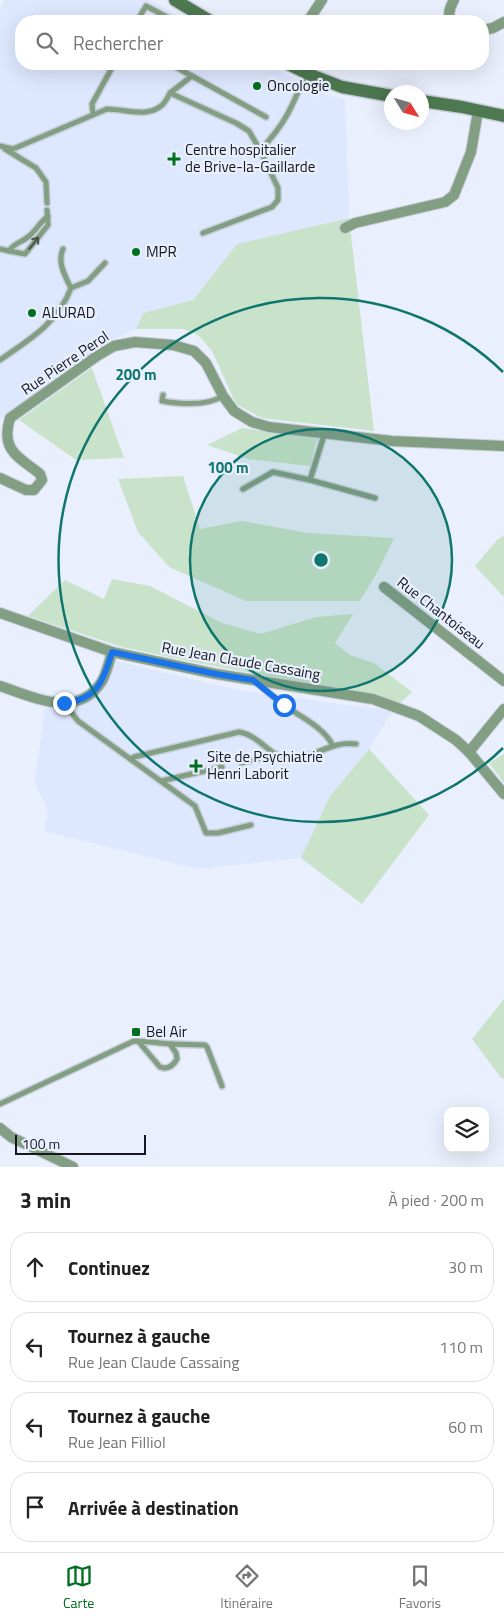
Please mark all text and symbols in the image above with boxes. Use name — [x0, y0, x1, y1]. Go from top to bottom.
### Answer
search box — [15, 15, 489, 70]
text: Rechercher — [73, 28, 163, 57]
icon: search — [33, 29, 61, 57]
place label: Oncologie — [267, 74, 329, 97]
marker: Oncologie — [251, 80, 263, 92]
north arrow — [384, 85, 429, 130]
place label: Centre hospitalier de Brive-la-Gaillarde — [185, 138, 315, 178]
marker: Centre hospitalier de Brive-la-Gaillarde — [167, 152, 181, 166]
one-way arrow — [28, 237, 39, 250]
place label: MPR — [146, 240, 177, 263]
marker: MPR — [130, 246, 142, 258]
place label: ALURAD — [42, 301, 95, 324]
marker: ALURAD — [26, 307, 38, 319]
street label: Rue Pierre Perol — [16, 325, 113, 401]
text: 200 m — [115, 363, 157, 386]
text: 100 m — [207, 456, 249, 479]
centre of rings — [312, 551, 330, 569]
street label: Rue Chantoiseau — [392, 571, 490, 654]
street label: Rue Jean Claude Cassaing — [160, 635, 323, 686]
route end — [53, 692, 76, 715]
route start — [273, 694, 296, 717]
place label: Site de Psychiatrie Henri Laborit — [207, 745, 323, 785]
marker: Site de Psychiatrie Henri Laborit — [189, 759, 203, 773]
place label: Bel Air — [146, 1020, 187, 1043]
marker: Bel Air — [130, 1026, 142, 1038]
map controls — [444, 1107, 489, 1152]
button: layers — [444, 1107, 489, 1152]
scale bar — [15, 1132, 146, 1155]
text: 100 m — [22, 1133, 60, 1154]
text: 3 min — [20, 1184, 71, 1216]
text: À pied · 200 m — [388, 1188, 484, 1212]
icon: ahead — [21, 1253, 49, 1281]
text: Continuez — [68, 1253, 150, 1282]
text: 30 m — [448, 1255, 483, 1279]
text: Tournez à gauche — [68, 1321, 210, 1350]
icon: left — [21, 1333, 49, 1361]
text: 110 m — [439, 1335, 483, 1359]
text: Rue Jean Claude Cassaing — [68, 1350, 240, 1374]
text: Tournez à gauche — [68, 1401, 210, 1430]
icon: left — [21, 1413, 49, 1441]
text: 60 m — [448, 1415, 483, 1439]
text: Rue Jean Filliol — [68, 1430, 166, 1454]
icon: arrive — [21, 1493, 49, 1521]
text: Arrivée à destination — [68, 1493, 239, 1522]
tab: Carte — [63, 1562, 94, 1613]
tab: Itinéraire — [220, 1562, 273, 1613]
tab: Favoris — [399, 1562, 441, 1613]

